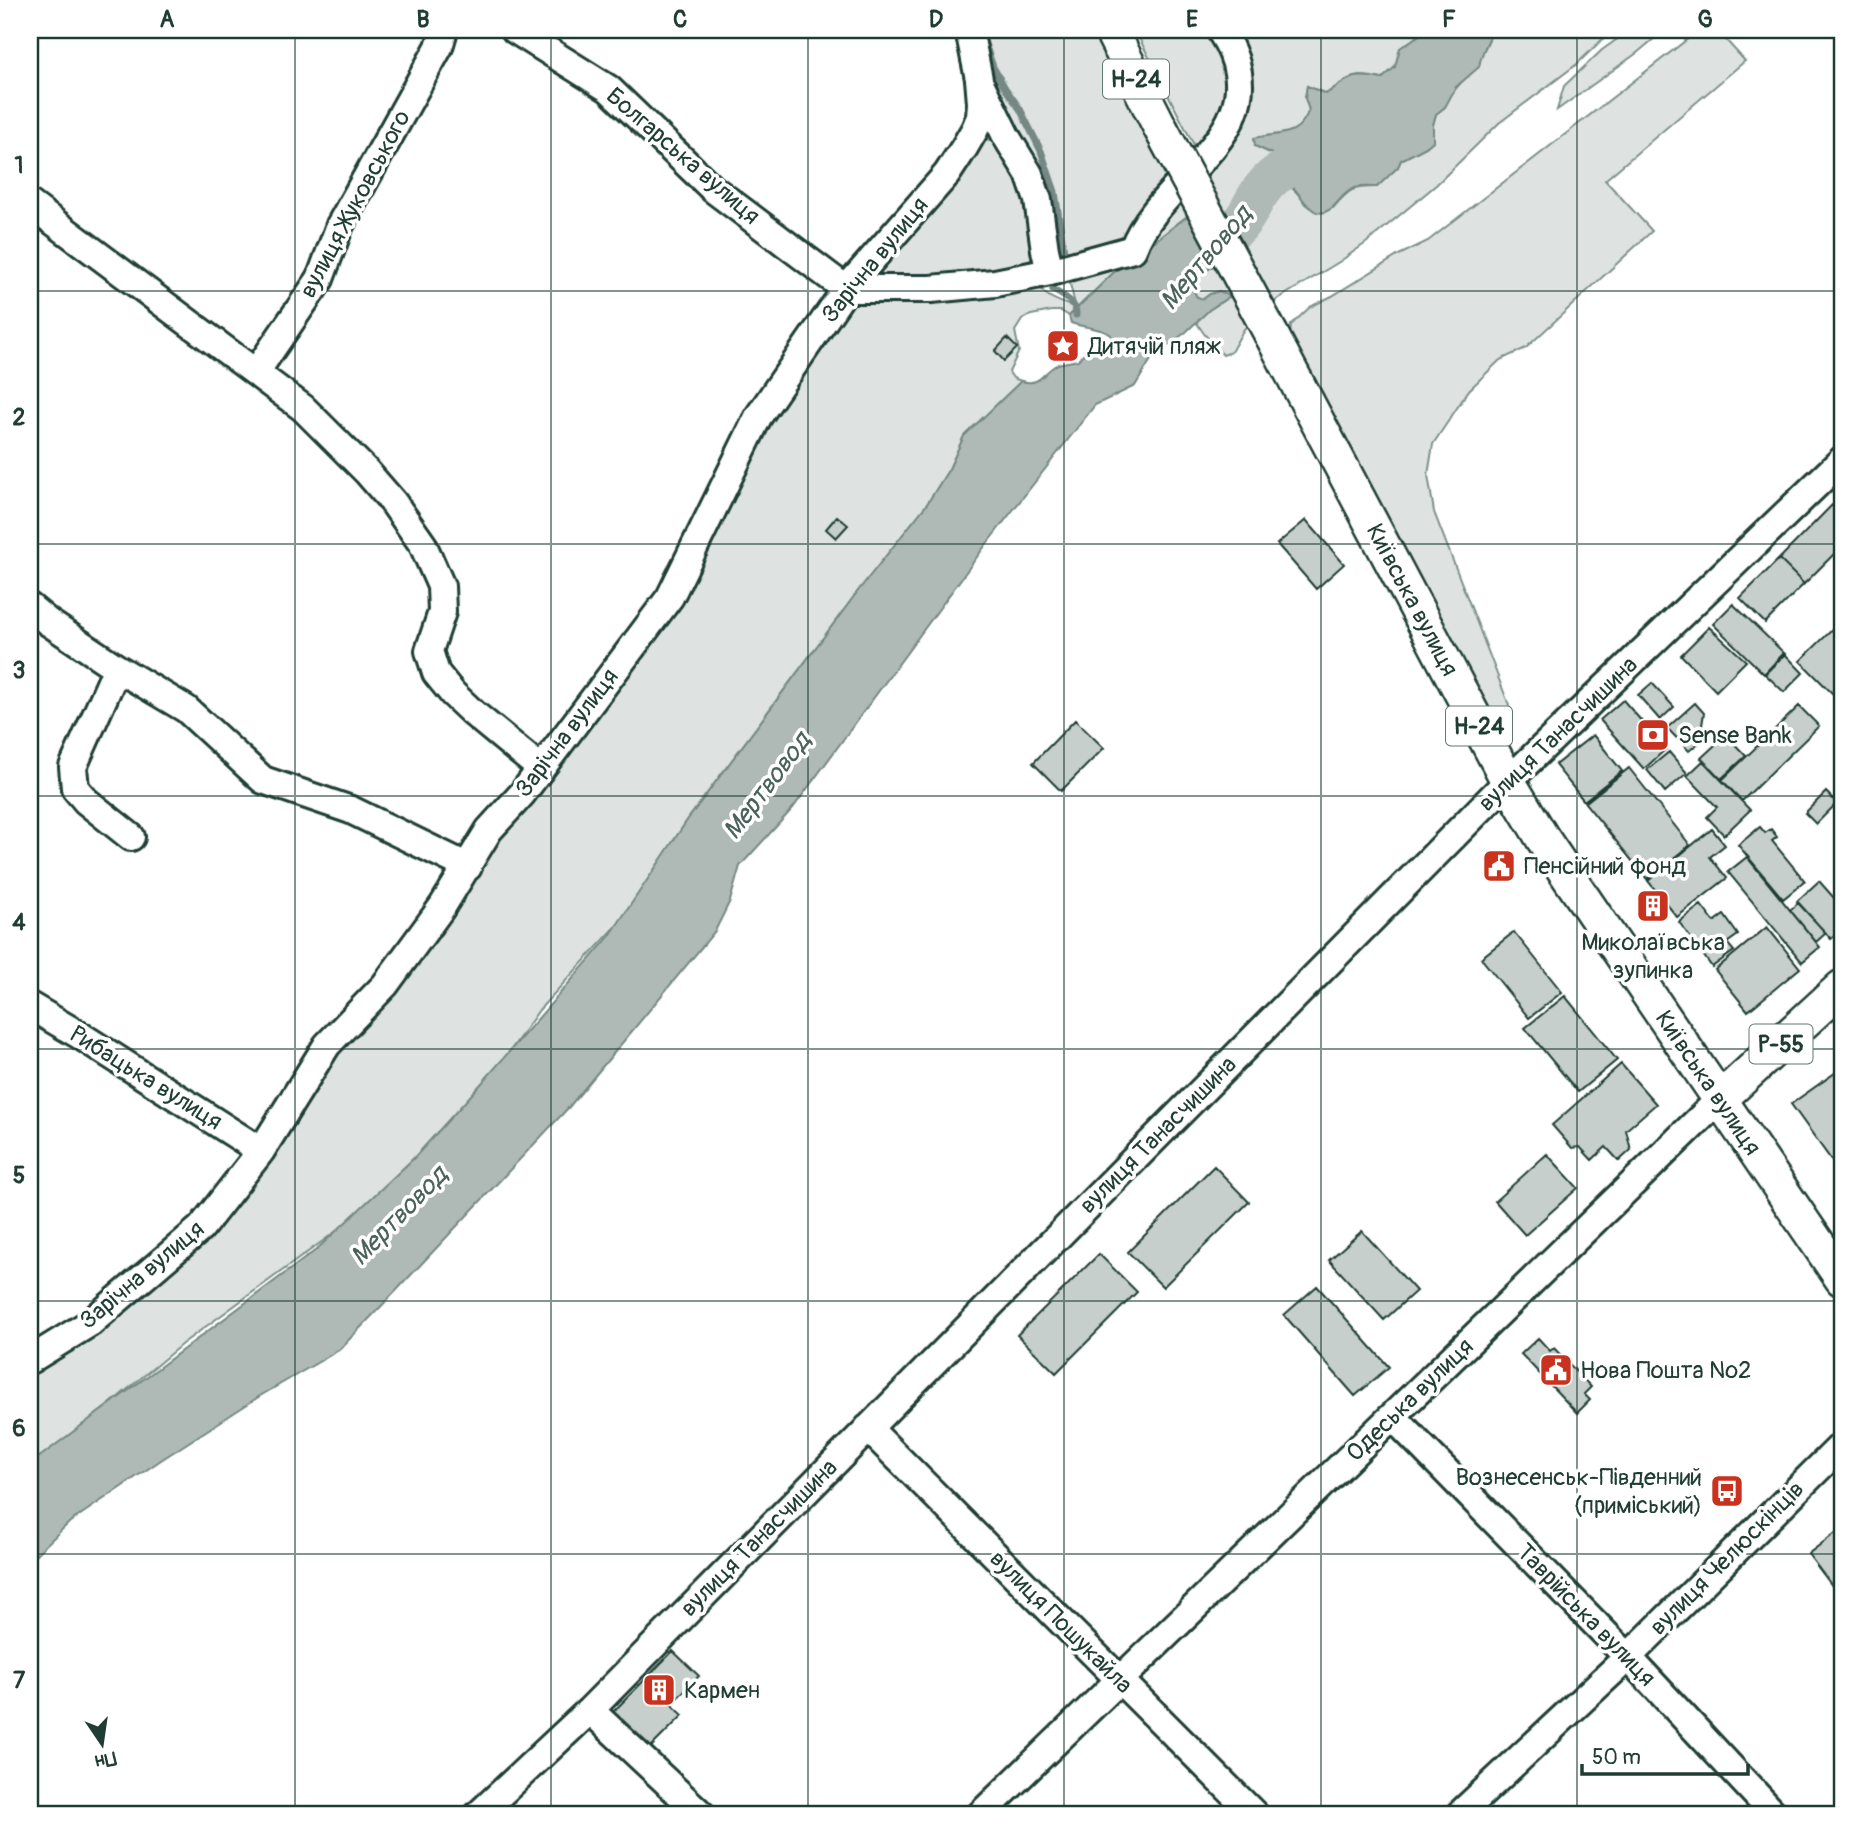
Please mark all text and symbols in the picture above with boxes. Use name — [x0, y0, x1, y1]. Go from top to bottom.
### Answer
text: A — [160, 5, 175, 34]
text: B — [416, 5, 430, 34]
text: C — [673, 5, 687, 34]
text: D — [929, 5, 943, 34]
text: E — [1186, 5, 1198, 34]
text: F — [1442, 5, 1456, 34]
text: G — [1697, 5, 1713, 34]
road number: Н-24 — [1103, 60, 1169, 99]
street label: Болгарська вулиця — [600, 81, 766, 231]
street label: вулиця Жуковського — [293, 105, 417, 303]
text: 1 — [15, 151, 24, 180]
street label: Зарічна вулиця — [815, 191, 935, 329]
water label: Мертвовод — [1153, 198, 1260, 317]
place icon: Дитячій пляж — [1044, 327, 1082, 365]
place label: Дитячій пляж — [1087, 332, 1222, 361]
text: 2 — [13, 403, 26, 432]
street label: Київська вулиця — [1360, 519, 1464, 681]
street label: вулиця Танасчишина — [1472, 651, 1644, 817]
text: 3 — [13, 656, 25, 685]
street label: Зарічна вулиця — [509, 663, 625, 803]
road number: Н-24 — [1446, 706, 1512, 746]
bank icon: Sense Bank — [1634, 716, 1672, 754]
place label: Sense Bank — [1678, 721, 1792, 750]
water label: Мертвовод — [716, 724, 819, 846]
public building icon: Пенсійний фонд — [1480, 847, 1518, 885]
place label: Пенсійний фонд — [1524, 852, 1686, 881]
building icon: Миколаївська зупинка — [1634, 887, 1672, 925]
text: 4 — [12, 908, 26, 937]
place label: Миколаївська зупинка — [1581, 928, 1725, 985]
street label: Київська вулиця — [1649, 1005, 1767, 1161]
street label: Рибацька вулиця — [65, 1020, 227, 1136]
road number: Р-55 — [1750, 1024, 1812, 1064]
street label: вулиця Танасчишина — [1073, 1050, 1243, 1220]
water label: Мертвовод — [344, 1158, 456, 1272]
text: 5 — [13, 1161, 25, 1190]
street label: Зарічна вулиця — [74, 1215, 210, 1335]
street label: Одеська вулиця — [1341, 1332, 1479, 1468]
public building icon: Нова Пошта №2 — [1537, 1351, 1575, 1389]
place label: Нова Пошта №2 — [1580, 1356, 1751, 1385]
text: 6 — [12, 1414, 26, 1443]
street label: вулиця Танасчишина — [674, 1453, 844, 1623]
place label: Вознесенськ-Південний (приміський) — [1455, 1463, 1702, 1520]
bus stop icon: Вознесенськ-Південний (приміський) — [1708, 1472, 1746, 1510]
street label: вулиця Челюскінців — [1644, 1475, 1810, 1641]
street label: Таврійська вулиця — [1511, 1538, 1661, 1692]
street label: вулиця Пошукайла — [983, 1544, 1139, 1700]
text: 7 — [13, 1666, 26, 1695]
building icon: Кармен — [640, 1671, 678, 1709]
place label: Кармен — [684, 1676, 760, 1705]
north arrow — [66, 1708, 136, 1778]
scale bar — [1582, 1733, 1748, 1777]
text: 50 m — [1592, 1744, 1641, 1771]
text: Пн — [93, 1746, 118, 1774]

